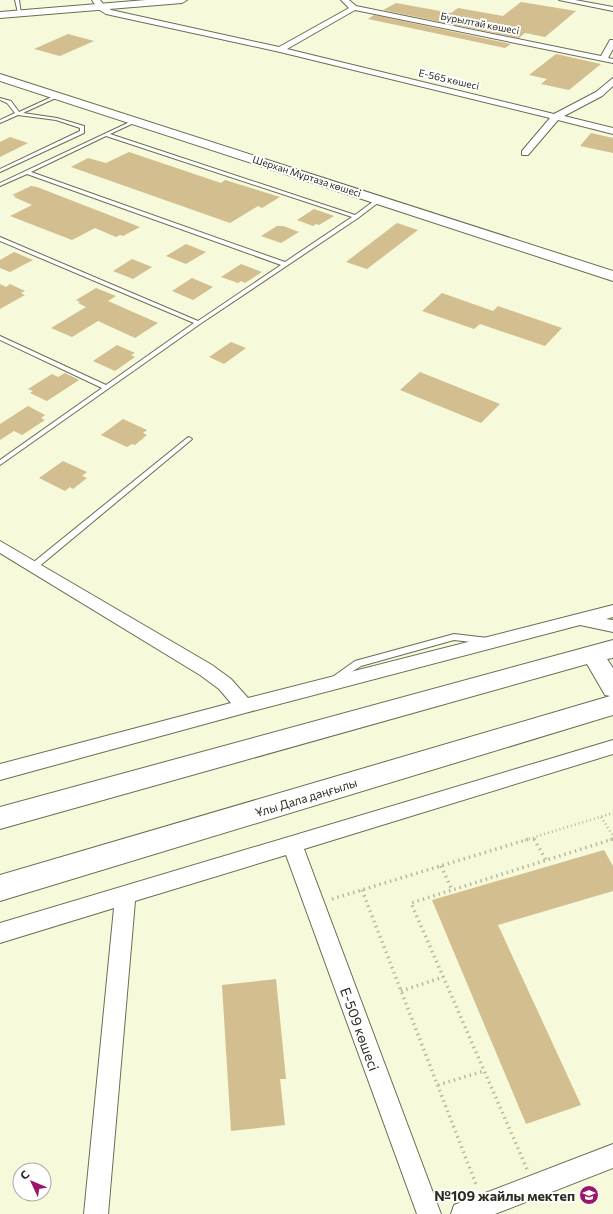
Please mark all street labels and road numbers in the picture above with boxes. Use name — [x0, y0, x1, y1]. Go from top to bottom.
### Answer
street label: Бурылтай көшесі — [440, 9, 520, 37]
street label: Е-565 көшесі — [418, 66, 480, 92]
street label: Шерхан Мұртаза көшесі — [251, 153, 363, 199]
street label: Ұлы Дала даңғылы — [253, 775, 359, 819]
street label: Е-509 көшесі — [337, 985, 383, 1073]

